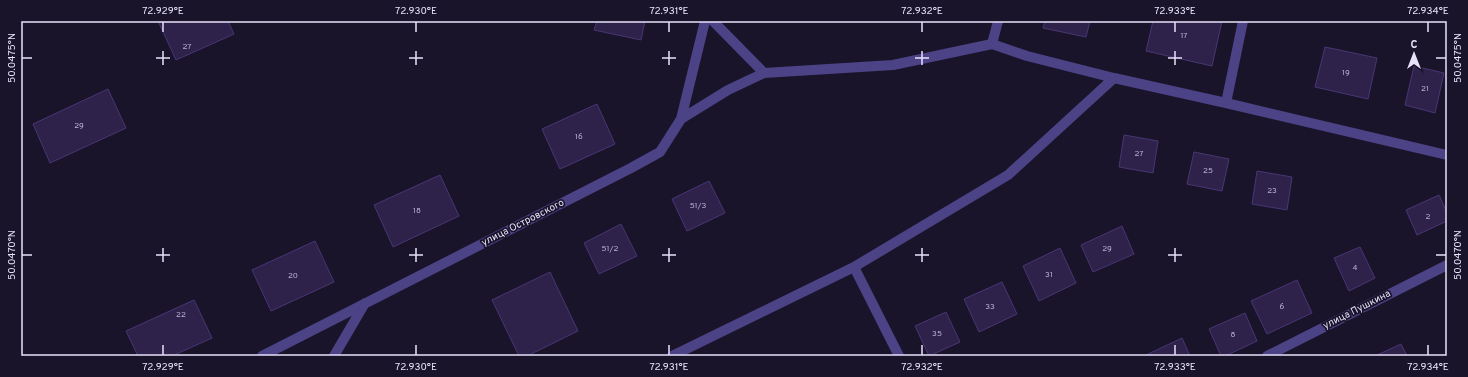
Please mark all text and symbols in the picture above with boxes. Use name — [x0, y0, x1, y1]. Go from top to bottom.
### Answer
text: 72.929°E — [142, 5, 184, 18]
text: 72.930°E — [395, 5, 437, 18]
text: 72.931°E — [649, 5, 689, 18]
text: 72.932°E — [901, 5, 943, 18]
text: 72.933°E — [1154, 5, 1196, 18]
text: 72.934°E — [1407, 5, 1449, 18]
house number: 17 — [1180, 31, 1188, 41]
text: 50.0475°N — [6, 33, 19, 83]
text: 50.0475°N — [1452, 33, 1465, 83]
north arrow — [1394, 34, 1434, 74]
text: С — [1410, 38, 1418, 52]
house number: 27 — [183, 42, 192, 52]
house number: 19 — [1342, 68, 1350, 78]
house number: 21 — [1421, 84, 1429, 94]
house number: 29 — [74, 121, 84, 131]
house number: 16 — [575, 132, 583, 142]
house number: 27 — [1135, 149, 1144, 159]
house number: 25 — [1203, 166, 1213, 176]
house number: 23 — [1267, 186, 1277, 196]
street label: улица Островского — [479, 196, 567, 249]
house number: 51/3 — [690, 201, 707, 211]
house number: 18 — [413, 206, 421, 216]
house number: 2 — [1426, 212, 1431, 222]
text: 50.0470°N — [6, 230, 19, 280]
text: 50.0470°N — [1452, 230, 1465, 280]
house number: 51/2 — [602, 244, 618, 254]
house number: 29 — [1102, 244, 1112, 254]
house number: 4 — [1353, 263, 1358, 273]
house number: 31 — [1045, 270, 1053, 280]
house number: 20 — [288, 271, 298, 281]
street label: улица Пушкина — [1321, 287, 1393, 333]
house number: 33 — [985, 302, 995, 312]
house number: 6 — [1280, 302, 1285, 312]
house number: 22 — [176, 310, 186, 320]
house number: 35 — [932, 329, 942, 339]
house number: 8 — [1231, 330, 1236, 340]
text: 72.929°E — [142, 361, 184, 374]
text: 72.930°E — [395, 361, 437, 374]
text: 72.931°E — [649, 361, 689, 374]
text: 72.932°E — [901, 361, 943, 374]
text: 72.933°E — [1154, 361, 1196, 374]
text: 72.934°E — [1407, 361, 1449, 374]

